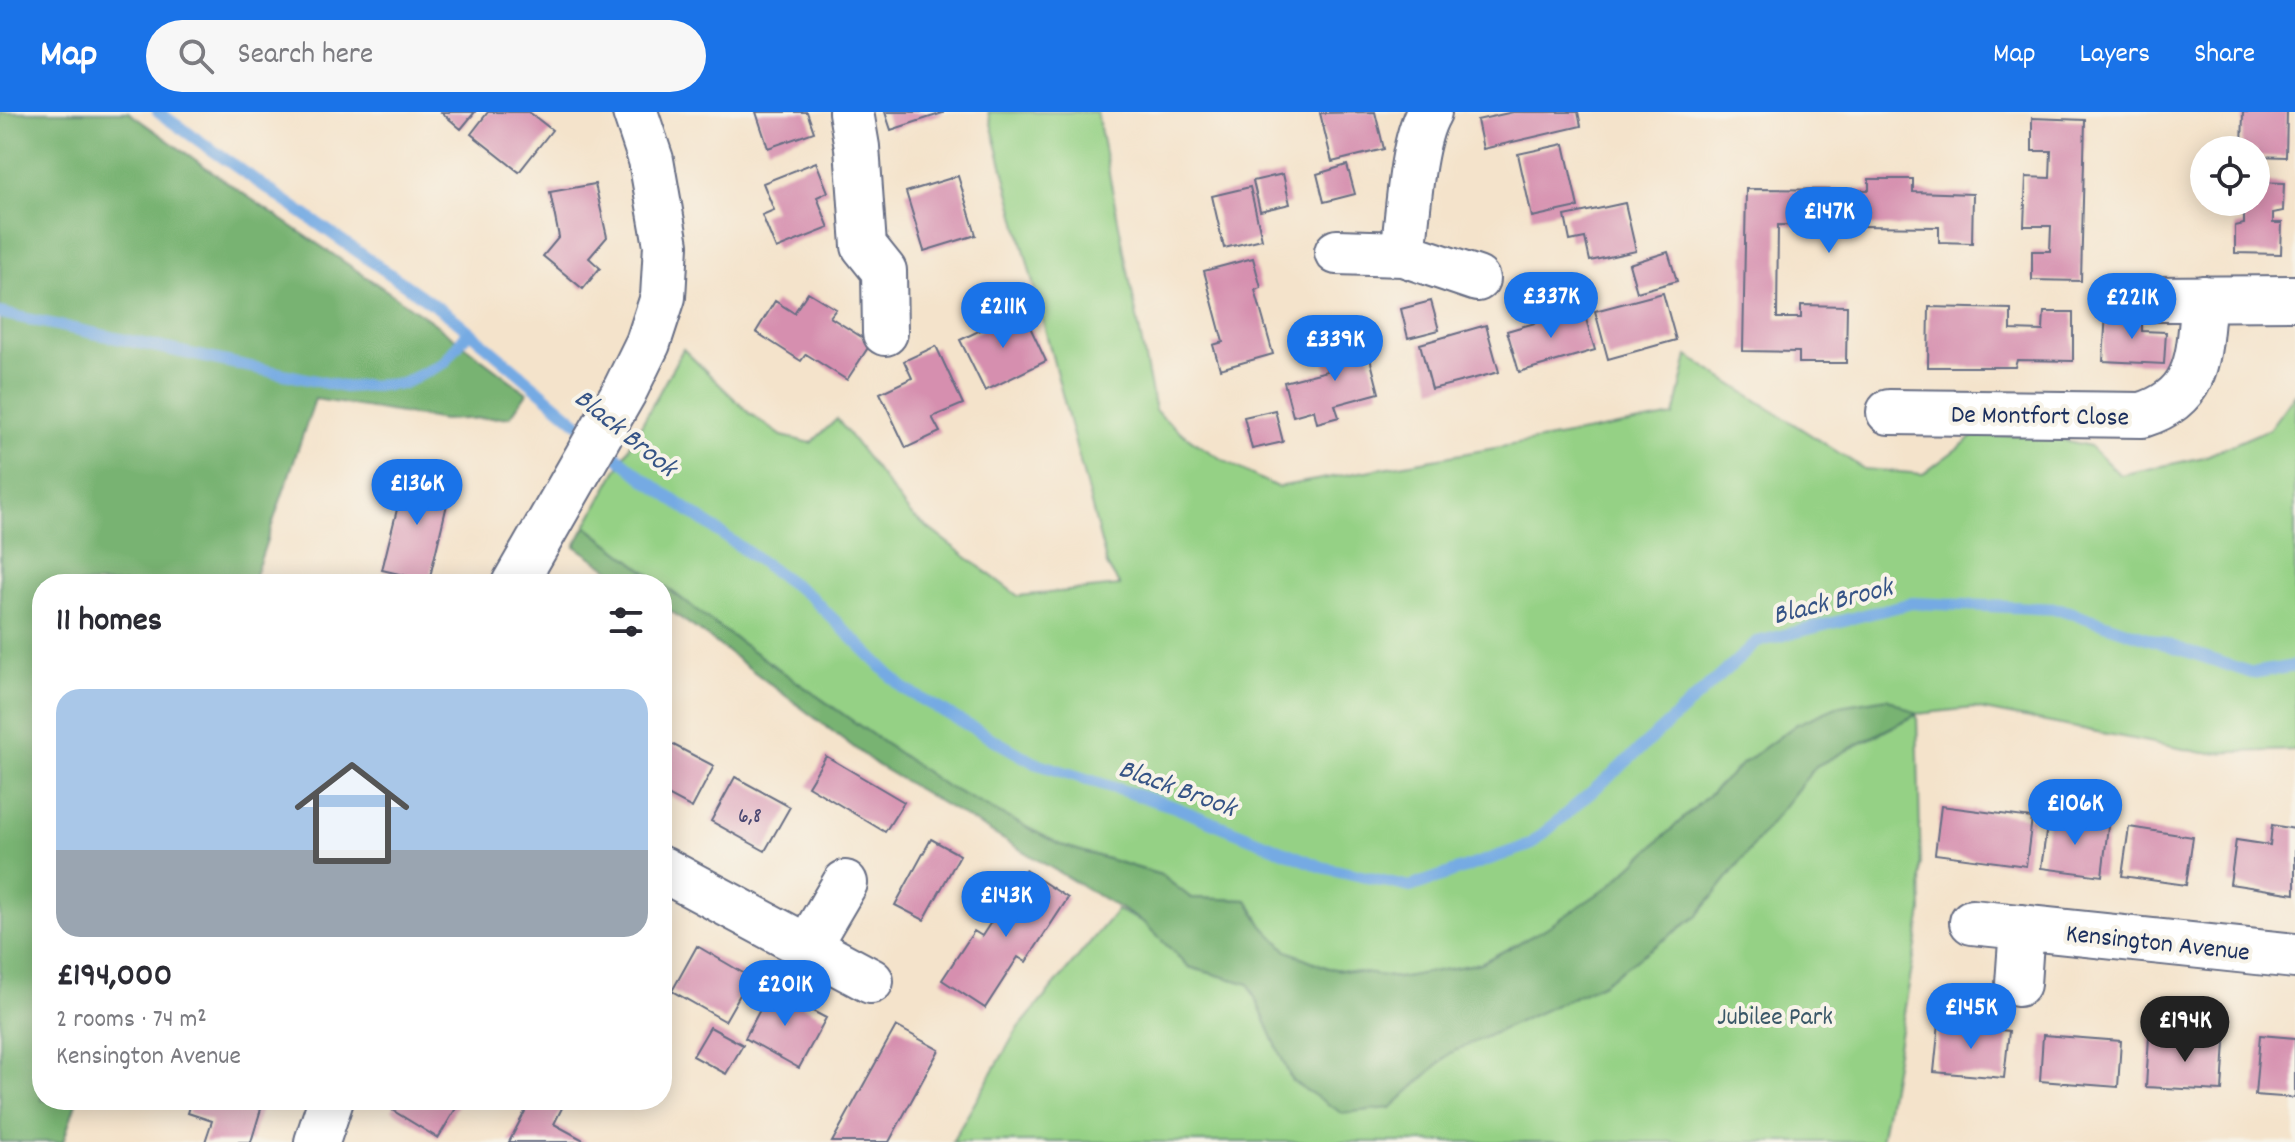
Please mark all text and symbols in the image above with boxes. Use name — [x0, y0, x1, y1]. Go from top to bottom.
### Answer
search box — [146, 20, 706, 92]
text: Map — [40, 29, 98, 84]
icon: search — [174, 34, 218, 78]
text: Search here — [238, 35, 373, 78]
text: Map — [1993, 36, 2036, 76]
text: Layers — [2080, 36, 2150, 76]
text: Share — [2194, 36, 2255, 76]
map controls — [2190, 136, 2270, 216]
button: locate — [2190, 136, 2270, 216]
pin: £147K — [1773, 187, 1885, 255]
text: £147K — [1803, 194, 1855, 231]
pin: £337K — [1495, 272, 1607, 340]
pin: £221K — [2076, 273, 2188, 341]
text: £337K — [1522, 279, 1580, 316]
text: £221K — [2105, 280, 2159, 317]
pin: £211K — [947, 282, 1059, 350]
text: £211K — [979, 289, 1027, 326]
pin: £339K — [1279, 315, 1391, 383]
text: £339K — [1305, 322, 1365, 359]
water label: Black Brook — [564, 381, 686, 490]
street label: De Montfort Close — [1951, 397, 2129, 438]
pin: £136K — [361, 459, 473, 527]
text: £136K — [390, 466, 445, 503]
water label: Black Brook — [1769, 569, 1900, 638]
text: 11 homes — [56, 598, 162, 647]
icon: filters — [604, 600, 648, 644]
icon: home — [280, 741, 424, 885]
water label: Black Brook — [1112, 751, 1243, 831]
pin: £106K — [2019, 779, 2131, 847]
text: £106K — [2046, 786, 2104, 823]
house number: 6,8 — [738, 802, 762, 833]
pin: £143K — [950, 871, 1062, 939]
text: £143K — [979, 878, 1033, 915]
street label: Kensington Avenue — [2064, 916, 2251, 973]
text: £194,000 — [56, 953, 172, 1002]
pin: £201K — [729, 960, 841, 1028]
text: £201K — [757, 967, 813, 1004]
pin: £145K — [1915, 983, 2027, 1051]
text: £145K — [1944, 990, 1998, 1027]
pin: £194K — [2129, 996, 2241, 1064]
park label: Jubilee Park — [1717, 1000, 1833, 1037]
text: 2 rooms · 74 m² — [56, 1002, 207, 1039]
text: £194K — [2158, 1003, 2212, 1040]
text: Kensington Avenue — [56, 1039, 241, 1076]

